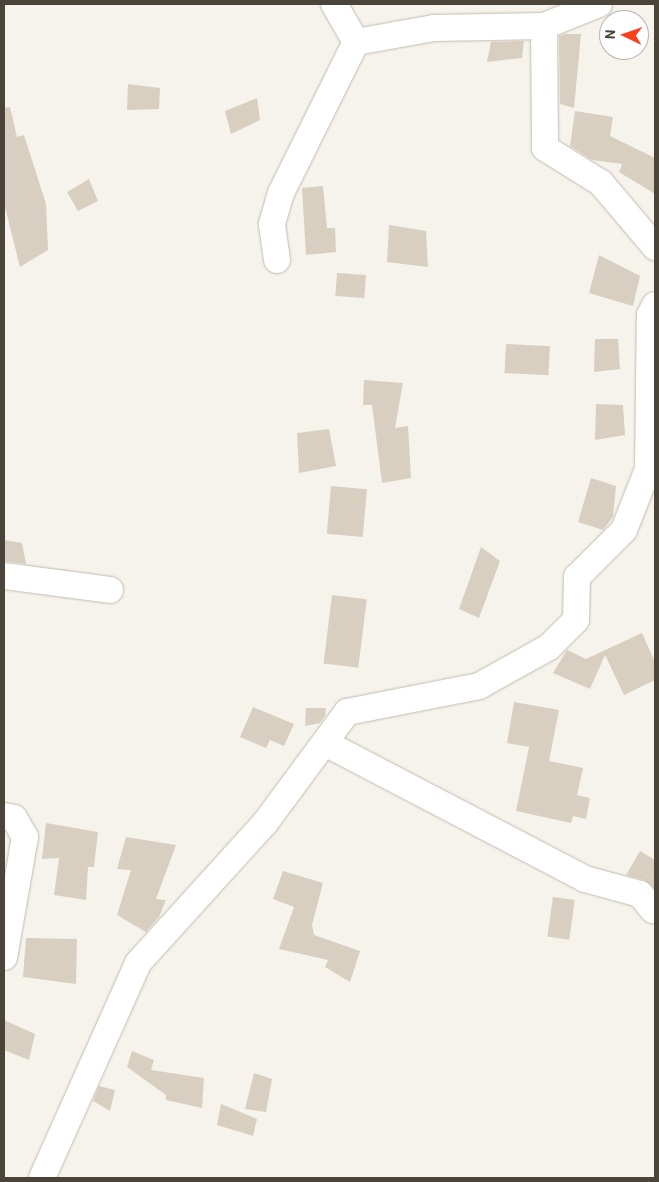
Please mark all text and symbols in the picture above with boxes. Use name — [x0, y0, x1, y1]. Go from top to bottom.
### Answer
north arrow — [599, 10, 649, 60]
text: N — [601, 29, 618, 39]

